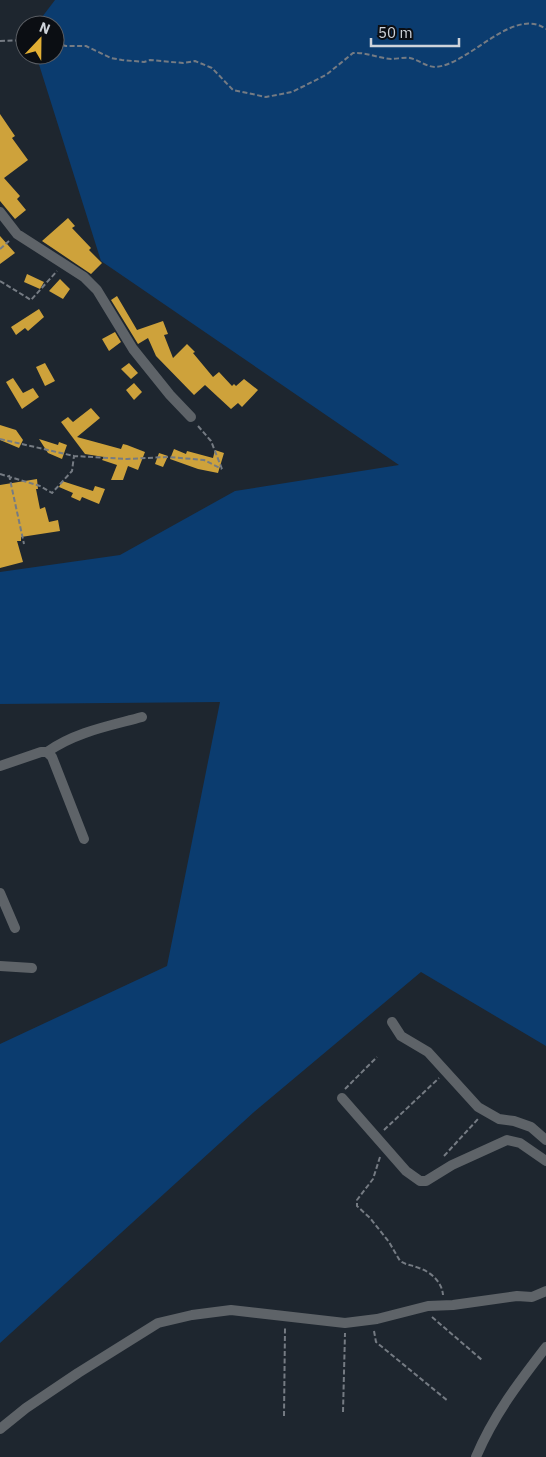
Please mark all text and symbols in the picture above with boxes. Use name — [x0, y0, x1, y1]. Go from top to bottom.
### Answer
north arrow — [15, 15, 65, 65]
scale bar — [371, 15, 458, 47]
text: N — [37, 18, 53, 38]
text: 50 m — [378, 23, 413, 42]

